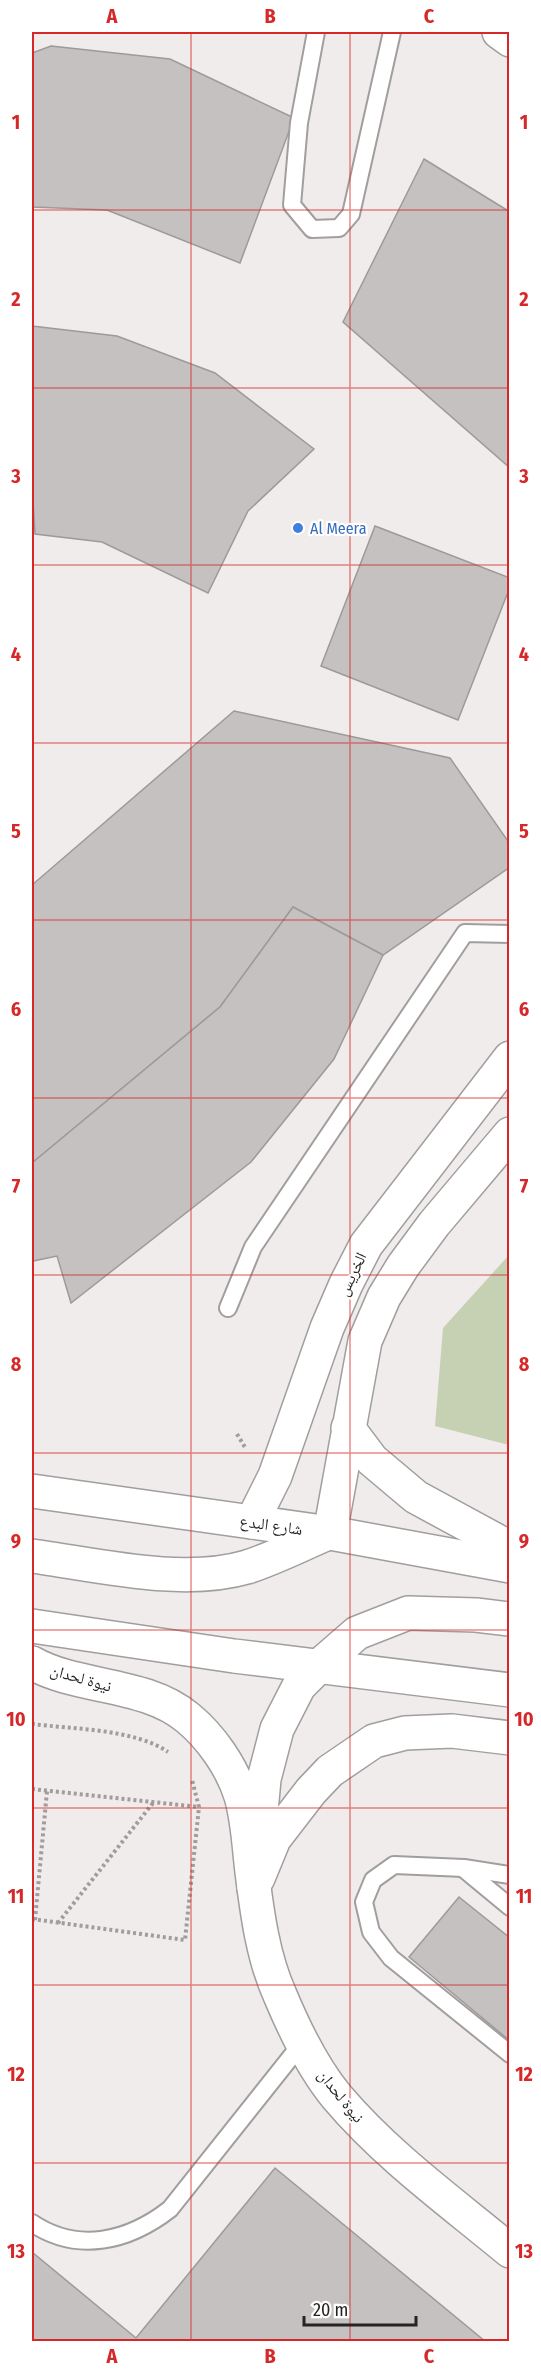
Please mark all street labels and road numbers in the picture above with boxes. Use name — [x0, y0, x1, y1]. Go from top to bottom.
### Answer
street label: الخريس — [333, 1249, 372, 1299]
street label: شارع البدع — [238, 1511, 304, 1540]
street label: نيوة لحدان — [48, 1660, 114, 1697]
street label: نيوة لحدان — [313, 2066, 368, 2127]

